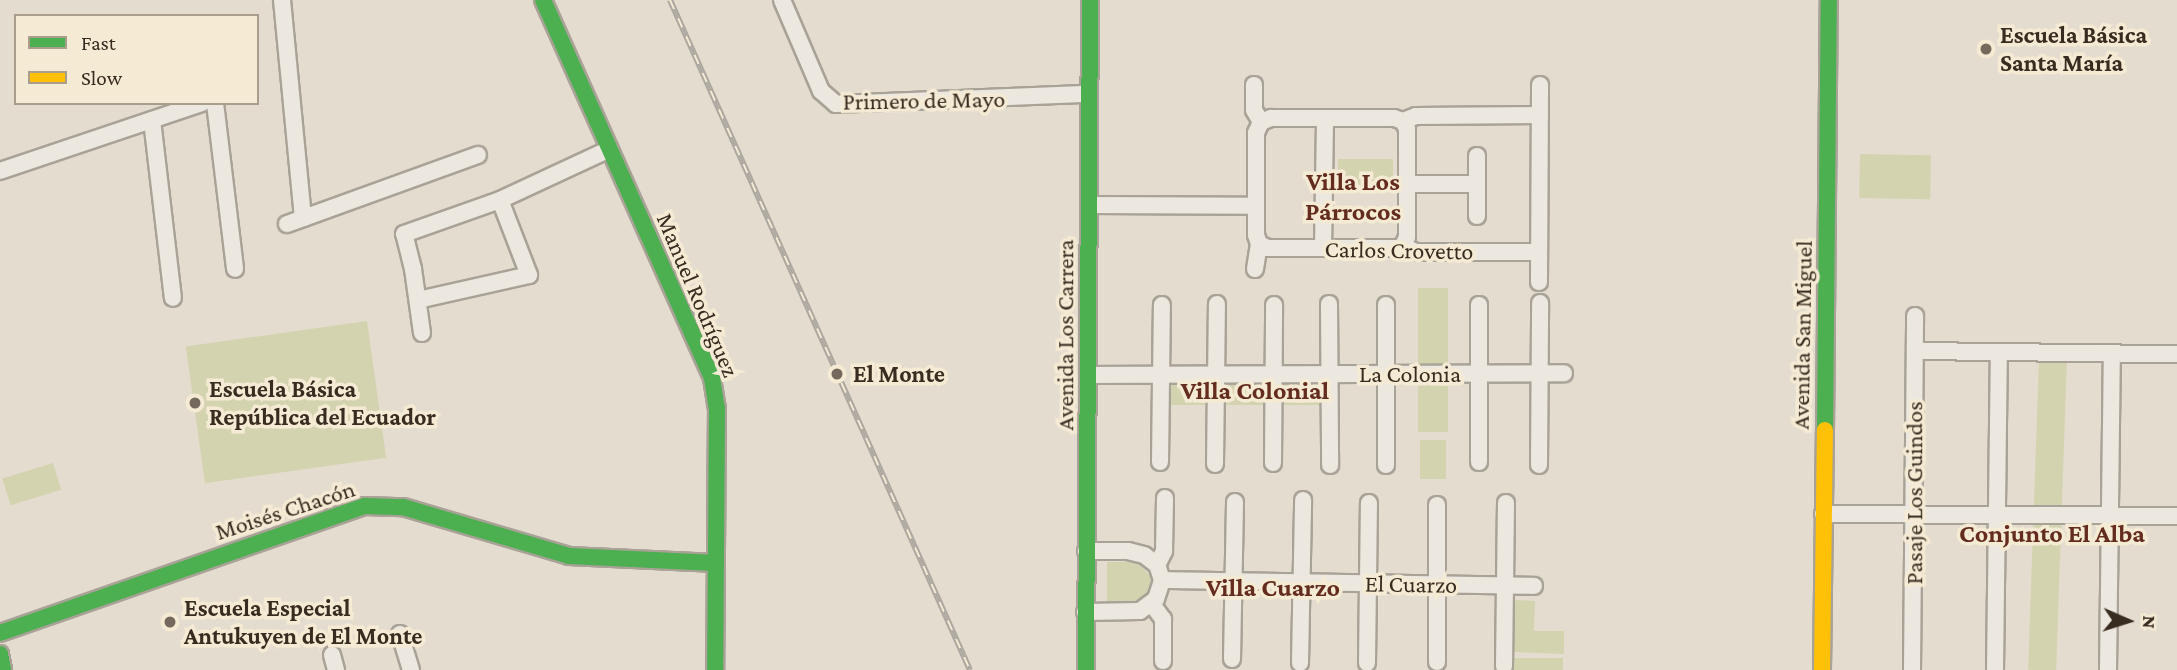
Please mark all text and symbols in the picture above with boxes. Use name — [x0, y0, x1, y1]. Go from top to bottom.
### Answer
legend — [14, 14, 259, 105]
place label: Escuela Básica Santa María — [2000, 21, 2147, 77]
text: Fast — [81, 31, 116, 55]
marker: Escuela Básica Santa María — [1978, 41, 1994, 57]
text: Slow — [81, 66, 122, 90]
street label: Primero de Mayo — [843, 84, 1005, 116]
district label: Villa Los Párrocos — [1305, 166, 1401, 228]
street label: Manuel Rodríguez — [650, 209, 746, 381]
street label: Carlos Crovetto — [1324, 234, 1474, 266]
street label: Avenida Los Carrera — [1051, 239, 1079, 431]
street label: Avenida San Miguel — [1786, 240, 1818, 430]
place label: El Monte — [853, 360, 945, 388]
street label: La Colonia — [1359, 360, 1461, 388]
marker: El Monte — [827, 364, 847, 384]
place label: Escuela Básica República del Ecuador — [209, 375, 436, 431]
district label: Villa Colonial — [1181, 375, 1329, 407]
marker: Escuela Básica República del Ecuador — [187, 395, 203, 411]
street label: Pasaje Los Guindos — [1900, 401, 1928, 585]
street label: Moisés Chacón — [212, 474, 358, 546]
district label: Conjunto El Alba — [1959, 518, 2145, 550]
street label: El Cuarzo — [1365, 569, 1457, 599]
district label: Villa Cuarzo — [1206, 572, 1340, 604]
north arrow — [2093, 586, 2163, 656]
place label: Escuela Especial Antukuyen de El Monte — [184, 594, 423, 650]
marker: Escuela Especial Antukuyen de El Monte — [162, 614, 178, 630]
text: N — [2139, 615, 2160, 629]

